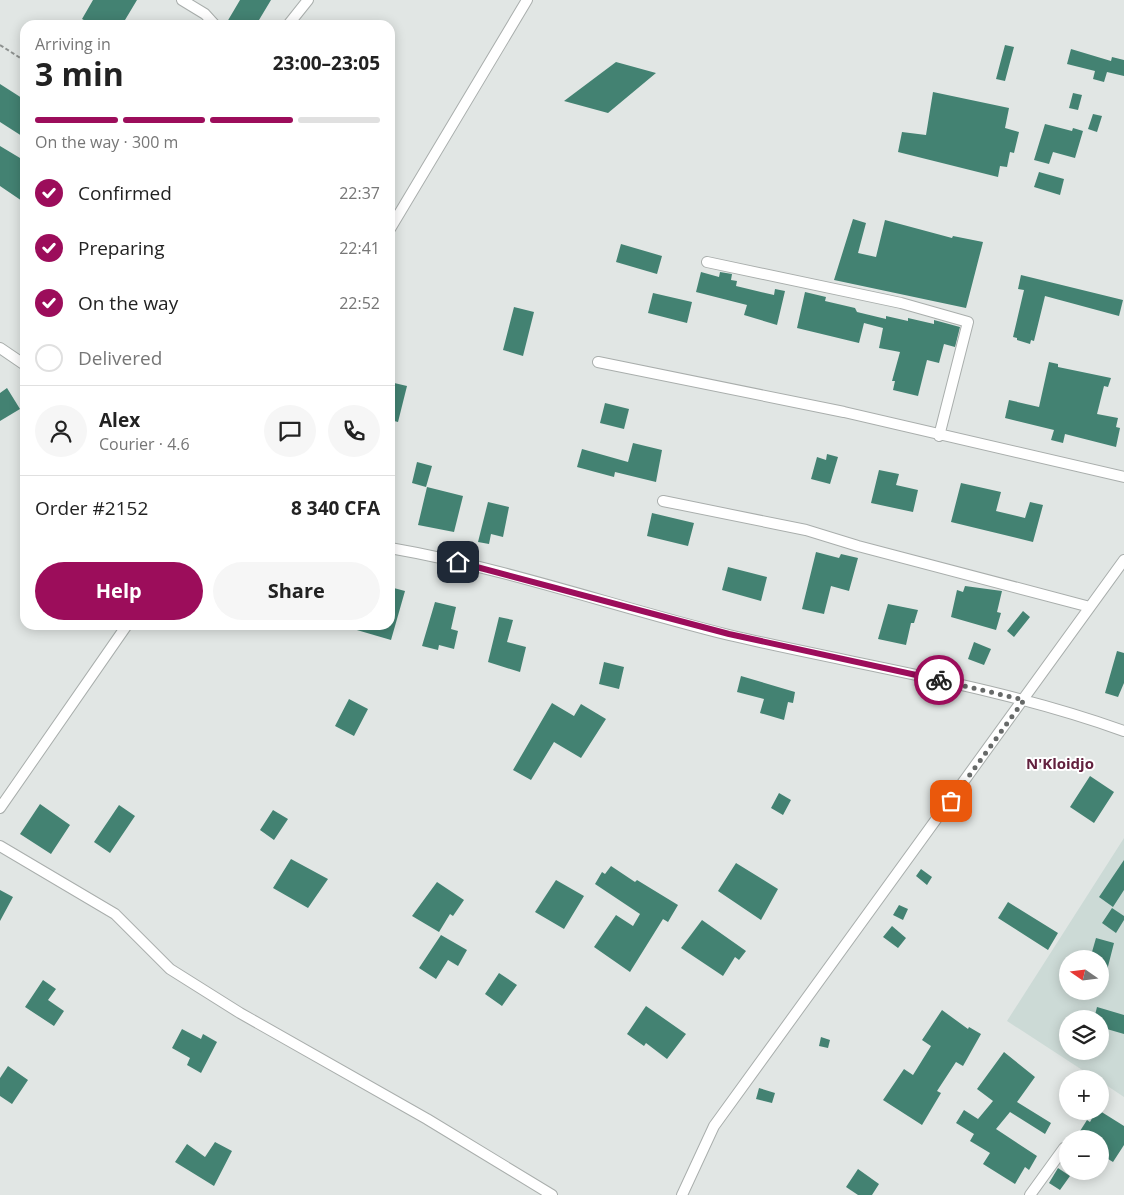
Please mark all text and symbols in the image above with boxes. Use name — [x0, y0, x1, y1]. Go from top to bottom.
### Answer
text: Arriving in — [35, 33, 111, 55]
text: 23:00–23:05 — [273, 50, 380, 76]
text: 3 min — [35, 52, 124, 95]
text: On the way · 300 m — [35, 131, 178, 153]
icon: check — [35, 179, 63, 207]
text: Confirmed — [78, 180, 172, 206]
text: 22:37 — [339, 182, 380, 204]
icon: check — [35, 234, 63, 262]
text: Preparing — [78, 235, 165, 261]
text: 22:41 — [339, 237, 380, 259]
icon: check — [35, 289, 63, 317]
text: On the way — [78, 290, 178, 316]
text: 22:52 — [339, 292, 380, 314]
text: Delivered — [78, 345, 162, 371]
button: person — [35, 405, 87, 457]
button: chat — [264, 405, 316, 457]
button: phone — [328, 405, 380, 457]
text: Alex — [99, 407, 140, 433]
text: Courier · 4.6 — [99, 433, 190, 455]
text: Order #2152 — [35, 495, 148, 521]
text: 8 340 CFA — [291, 495, 380, 521]
pin — [437, 541, 479, 583]
icon: home — [444, 548, 472, 576]
button: Help — [35, 562, 203, 620]
button: Share — [213, 562, 380, 620]
courier — [914, 655, 964, 705]
icon: bike — [925, 666, 953, 694]
district label: N'Kloidjo — [1026, 753, 1094, 773]
pin — [930, 780, 972, 822]
icon: bag — [937, 787, 965, 815]
north arrow — [1059, 950, 1109, 1000]
map controls — [1059, 950, 1109, 1180]
button: layers — [1059, 1010, 1109, 1060]
button: + — [1059, 1070, 1109, 1120]
button: − — [1059, 1130, 1109, 1180]

